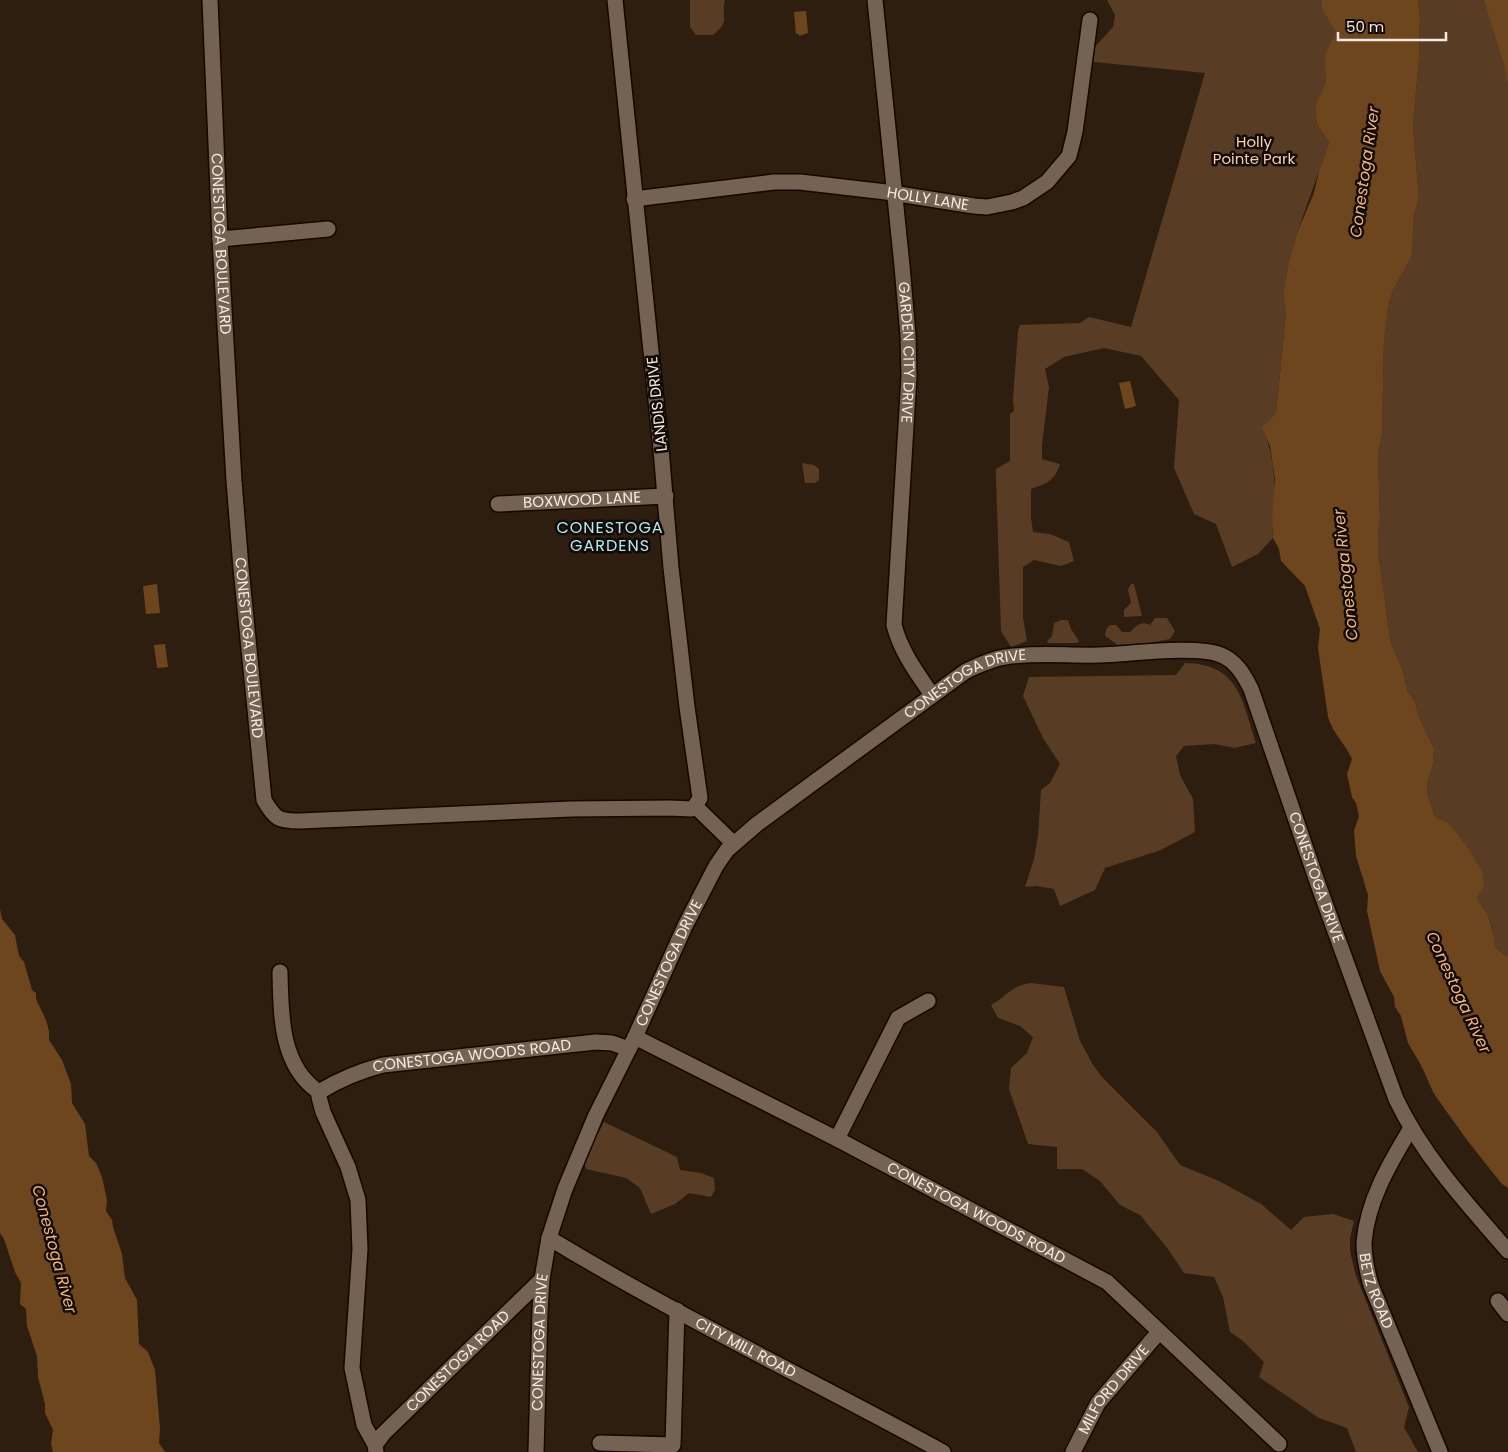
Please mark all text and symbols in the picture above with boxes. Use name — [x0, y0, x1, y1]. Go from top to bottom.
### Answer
scale bar — [1338, 10, 1446, 42]
text: 50 m — [1346, 16, 1384, 37]
water label: Conestoga River — [1344, 104, 1385, 239]
park label: Holly Pointe Park — [1213, 131, 1296, 169]
street label: CONESTOGA BOULEVARD — [206, 153, 237, 335]
street label: HOLLY LANE — [885, 181, 970, 215]
street label: GARDEN CITY DRIVE — [893, 281, 920, 424]
street label: LANDIS DRIVE — [641, 355, 672, 453]
street label: BOXWOOD LANE — [522, 486, 641, 513]
water label: Conestoga River — [1327, 507, 1364, 642]
district label: CONESTOGA GARDENS — [556, 516, 664, 557]
street label: CONESTOGA BOULEVARD — [230, 556, 269, 739]
street label: CONESTOGA DRIVE — [899, 644, 1027, 723]
street label: CONESTOGA DRIVE — [1284, 809, 1349, 945]
street label: CONESTOGA DRIVE — [630, 896, 707, 1030]
water label: Conestoga River — [1420, 927, 1497, 1058]
street label: CONESTOGA WOODS ROAD — [370, 1034, 572, 1077]
street label: CONESTOGA WOODS ROAD — [884, 1156, 1070, 1268]
water label: Conestoga River — [26, 1182, 83, 1317]
street label: BETZ ROAD — [1355, 1252, 1399, 1332]
street label: CONESTOGA DRIVE — [526, 1272, 553, 1411]
street label: CONESTOGA ROAD — [401, 1305, 514, 1416]
street label: CITY MILL ROAD — [692, 1312, 800, 1382]
street label: MILFORD DRIVE — [1073, 1340, 1154, 1438]

